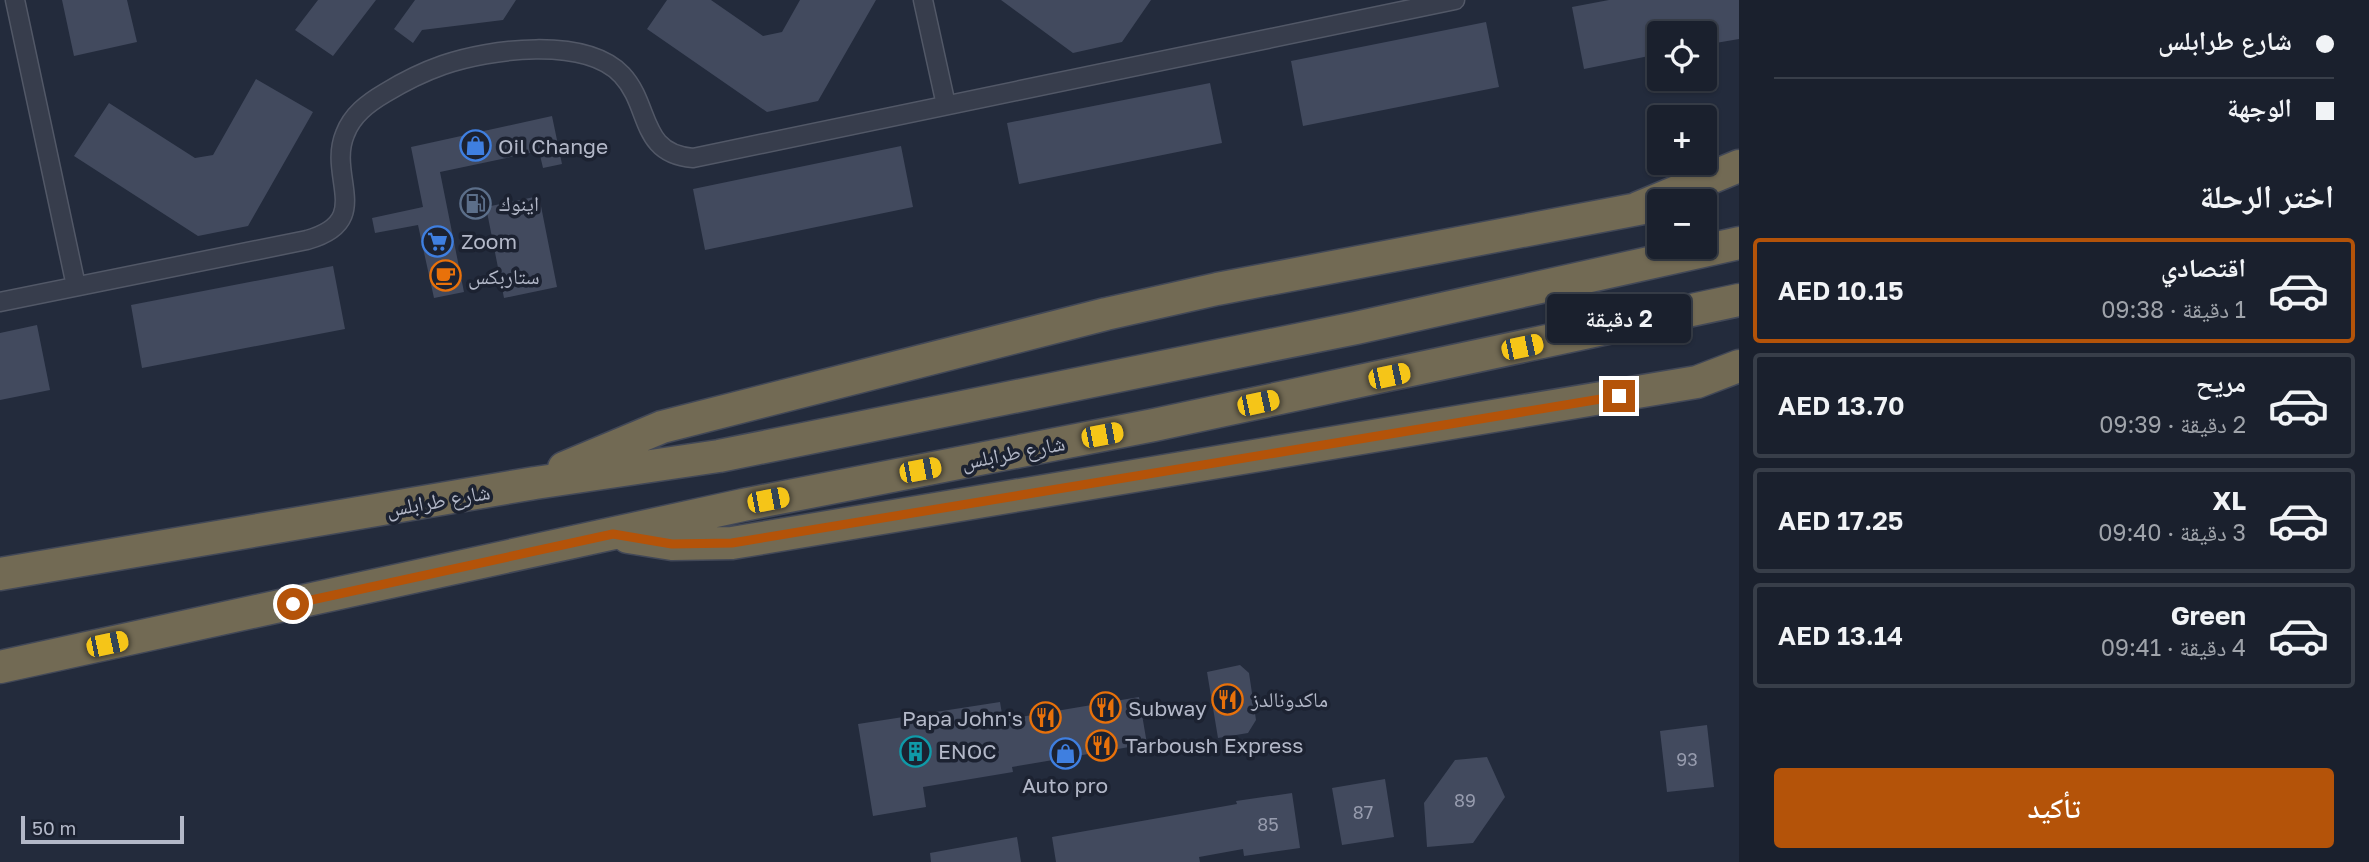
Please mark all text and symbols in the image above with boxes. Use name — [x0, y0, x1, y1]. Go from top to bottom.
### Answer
map controls — [1647, 21, 1717, 259]
button: locate — [1647, 21, 1717, 91]
text: شارع طرابلس — [2158, 25, 2292, 56]
text: الوجهة — [2227, 92, 2292, 123]
button: + — [1647, 105, 1717, 175]
shop icon: Oil Change — [458, 129, 492, 163]
place label: Oil Change — [498, 133, 608, 159]
text: اختر الرحلة — [2200, 177, 2334, 215]
fuel station icon: اينوك — [459, 186, 493, 220]
button: − — [1647, 189, 1717, 259]
place label: اينوك — [499, 190, 539, 216]
supermarket icon: Zoom — [421, 224, 455, 258]
place label: Zoom — [461, 228, 517, 254]
text: اقتصادي — [2161, 252, 2246, 283]
cafe icon: ستاربكس — [428, 259, 462, 293]
icon: car — [2267, 259, 2330, 322]
place label: ستاربكس — [468, 263, 540, 290]
text: AED 10.15 — [1778, 275, 1903, 306]
callout: 2 دقيقة — [1547, 294, 1691, 344]
text: 1 دقيقة · 09:38 — [2101, 295, 2246, 323]
text: 2 دقيقة — [1585, 304, 1653, 332]
car — [1500, 332, 1545, 362]
car — [1367, 361, 1412, 391]
text: مريح — [2196, 367, 2246, 398]
icon: car — [2267, 374, 2330, 437]
route end — [1603, 380, 1635, 412]
car — [1236, 388, 1281, 418]
text: AED 13.70 — [1778, 390, 1905, 421]
text: 2 دقيقة · 09:39 — [2099, 410, 2246, 438]
car — [1080, 421, 1125, 449]
street label: شارع طرابلس — [959, 429, 1067, 476]
car — [898, 456, 943, 484]
street label: شارع طرابلس — [384, 478, 492, 523]
text: XL — [2212, 485, 2246, 516]
car — [746, 486, 791, 514]
icon: car — [2267, 489, 2330, 552]
text: AED 17.25 — [1778, 505, 1903, 536]
text: 3 دقيقة · 09:40 — [2098, 518, 2246, 546]
route start — [277, 588, 309, 620]
text: Green — [2171, 600, 2246, 631]
icon: car — [2267, 604, 2330, 667]
text: AED 13.14 — [1778, 620, 1903, 651]
car — [85, 629, 130, 659]
text: 4 دقيقة · 09:41 — [2101, 633, 2246, 661]
restaurant icon: ماكدونالدز — [1211, 682, 1245, 716]
place label: ماكدونالدز — [1250, 686, 1328, 712]
restaurant icon: Subway — [1088, 691, 1122, 725]
place label: Subway — [1128, 695, 1207, 721]
restaurant icon: Papa John's — [1029, 701, 1063, 735]
place label: Papa John's — [902, 705, 1023, 731]
restaurant icon: Tarboush Express — [1085, 728, 1119, 762]
place label: Tarboush Express — [1125, 732, 1303, 758]
building icon: ENOC — [898, 734, 932, 768]
shop icon: Auto pro — [1048, 736, 1082, 770]
place label: ENOC — [938, 738, 997, 764]
house number: 93 — [1676, 748, 1698, 770]
button: تأكيد — [1774, 768, 2334, 848]
place label: Auto pro — [1022, 772, 1108, 798]
house number: 89 — [1454, 789, 1476, 811]
house number: 87 — [1353, 801, 1373, 823]
scale bar — [21, 813, 184, 845]
house number: 85 — [1257, 813, 1279, 835]
text: 50 m — [32, 816, 76, 839]

